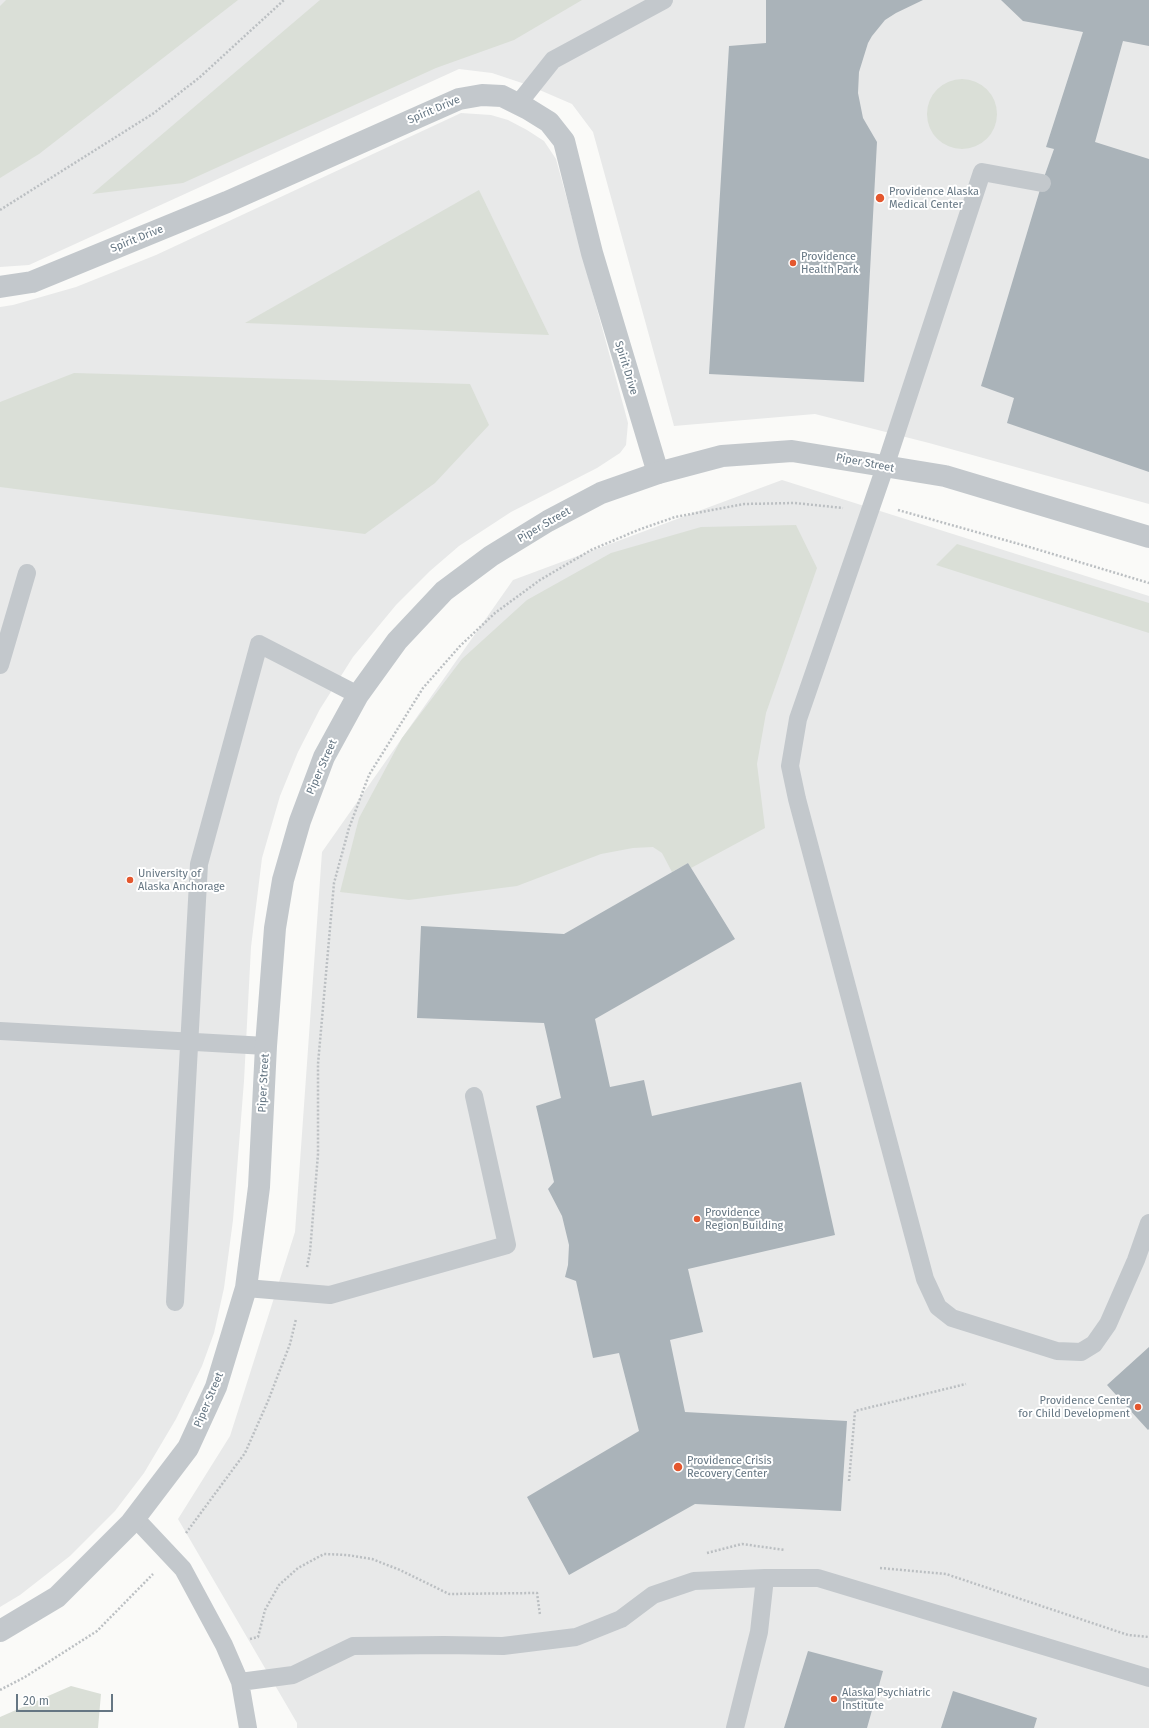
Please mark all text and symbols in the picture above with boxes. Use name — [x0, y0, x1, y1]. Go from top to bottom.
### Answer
street label: Spirit Drive — [406, 93, 462, 127]
place label: Providence Alaska Medical Center — [889, 185, 979, 211]
marker: Providence Alaska Medical Center — [874, 192, 886, 204]
street label: Spirit Drive — [109, 222, 165, 256]
place label: Providence Health Park — [801, 250, 858, 276]
marker: Providence Health Park — [788, 258, 798, 268]
street label: Spirit Drive — [612, 339, 640, 397]
street label: Piper Street — [835, 451, 895, 475]
street label: Piper Street — [515, 505, 573, 545]
street label: Piper Street — [304, 737, 340, 797]
place label: University of Alaska Anchorage — [138, 867, 225, 893]
marker: University of Alaska Anchorage — [125, 875, 135, 885]
street label: Piper Street — [256, 1053, 272, 1113]
place label: Providence Region Building — [705, 1206, 783, 1232]
marker: Providence Region Building — [692, 1214, 702, 1224]
street label: Piper Street — [191, 1370, 227, 1430]
place label: Providence Center for Child Development — [1018, 1394, 1130, 1420]
marker: Providence Center for Child Development — [1133, 1402, 1143, 1412]
place label: Providence Crisis Recovery Center — [687, 1454, 772, 1480]
marker: Providence Crisis Recovery Center — [672, 1461, 684, 1473]
scale bar — [18, 1686, 115, 1712]
place label: Alaska Psychiatric Institute — [842, 1686, 931, 1712]
text: 20 m — [23, 1694, 49, 1708]
marker: Alaska Psychiatric Institute — [829, 1694, 839, 1704]

